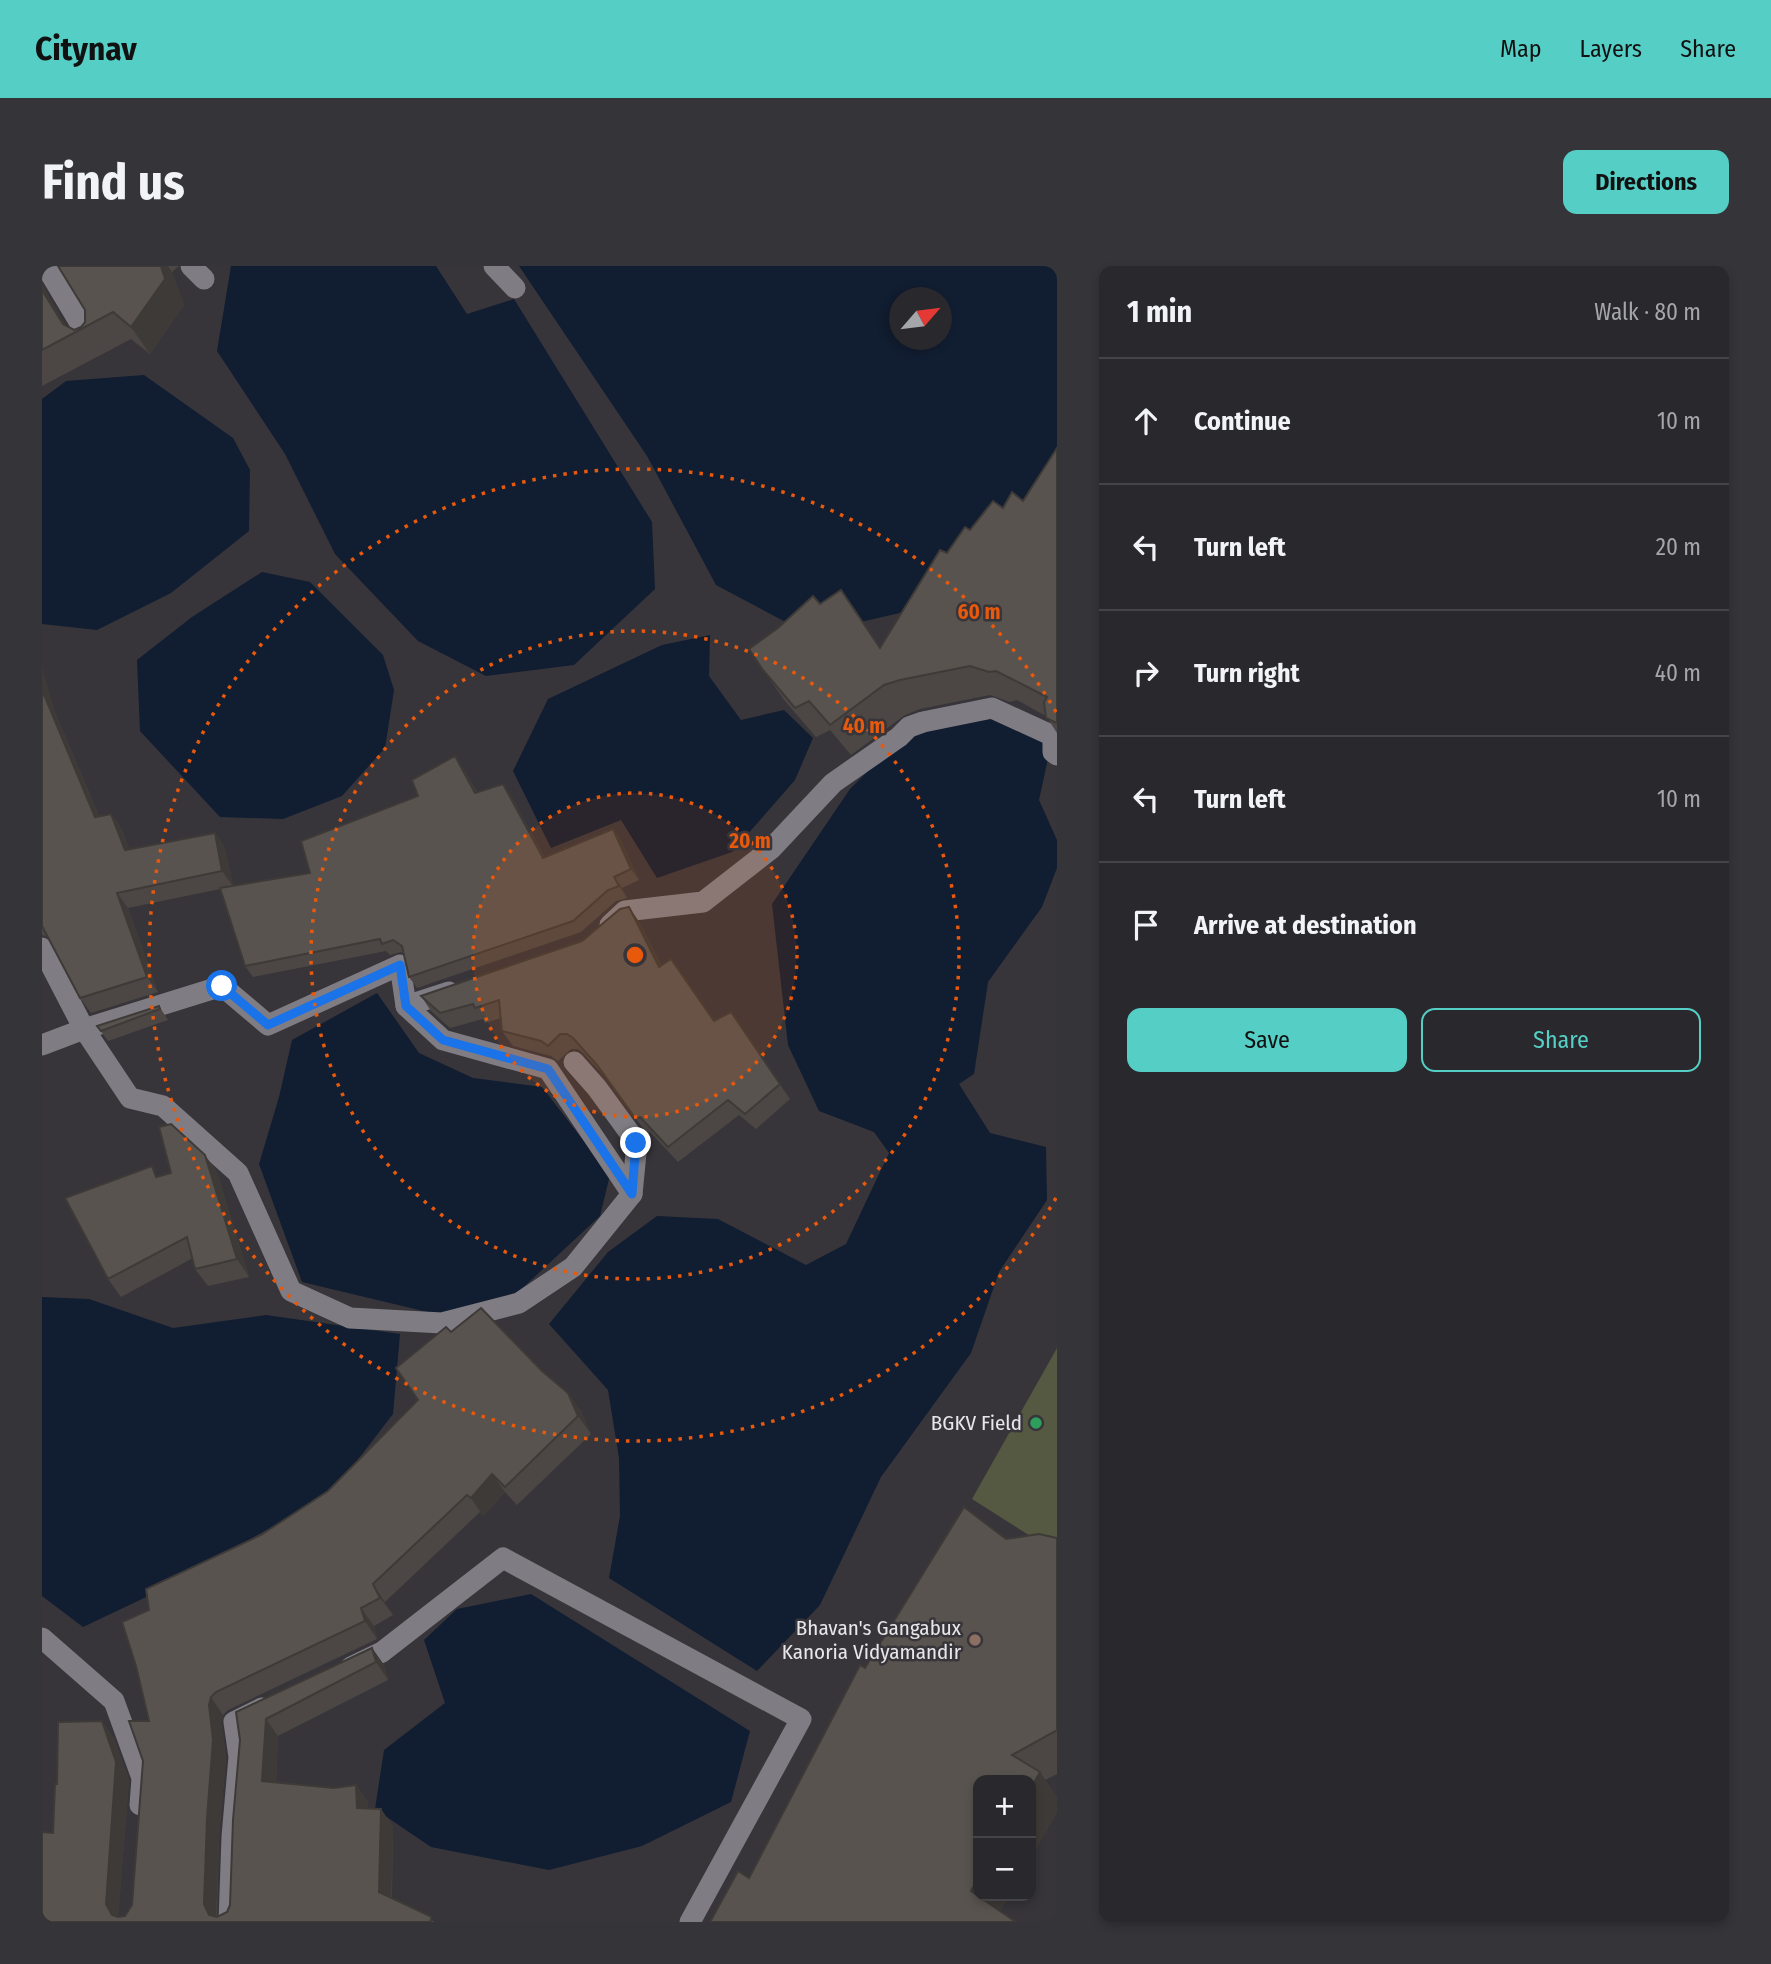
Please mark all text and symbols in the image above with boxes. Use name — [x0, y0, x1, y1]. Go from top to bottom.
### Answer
text: Citynav — [35, 29, 137, 69]
text: Map — [1500, 35, 1542, 63]
text: Layers — [1580, 35, 1642, 63]
text: Share — [1680, 35, 1736, 63]
button: Directions — [1563, 150, 1729, 214]
text: Find us — [42, 153, 185, 212]
north arrow — [889, 287, 952, 350]
text: 1 min — [1127, 294, 1192, 330]
text: Walk · 80 m — [1594, 298, 1701, 326]
icon: ahead — [1127, 402, 1165, 440]
text: Continue — [1194, 406, 1291, 437]
text: 10 m — [1657, 407, 1701, 435]
icon: left — [1127, 528, 1165, 566]
text: Turn left — [1194, 532, 1286, 563]
text: 20 m — [1656, 533, 1701, 561]
text: 60 m — [958, 599, 1000, 625]
icon: right — [1127, 654, 1165, 692]
text: Turn right — [1194, 658, 1300, 689]
text: 40 m — [1655, 659, 1701, 687]
text: 40 m — [843, 713, 885, 739]
icon: left — [1127, 780, 1165, 818]
text: Turn left — [1194, 784, 1286, 815]
text: 10 m — [1657, 785, 1701, 813]
text: 20 m — [728, 828, 771, 854]
icon: arrive — [1127, 906, 1165, 944]
text: Arrive at destination — [1194, 910, 1417, 941]
centre of rings — [623, 943, 647, 967]
route start — [206, 970, 237, 1001]
button: Save — [1127, 1008, 1407, 1072]
button: Share — [1421, 1008, 1701, 1072]
route end — [620, 1127, 651, 1158]
place label: BGKV Field — [931, 1410, 1022, 1436]
marker: BGKV Field — [1028, 1415, 1044, 1431]
place label: Bhavan's Gangabux Kanoria Vidyamandir — [782, 1615, 962, 1665]
marker: Bhavan's Gangabux Kanoria Vidyamandir — [967, 1632, 983, 1648]
map controls — [973, 1775, 1036, 1901]
button: + — [973, 1775, 1036, 1838]
button: − — [973, 1838, 1036, 1901]

